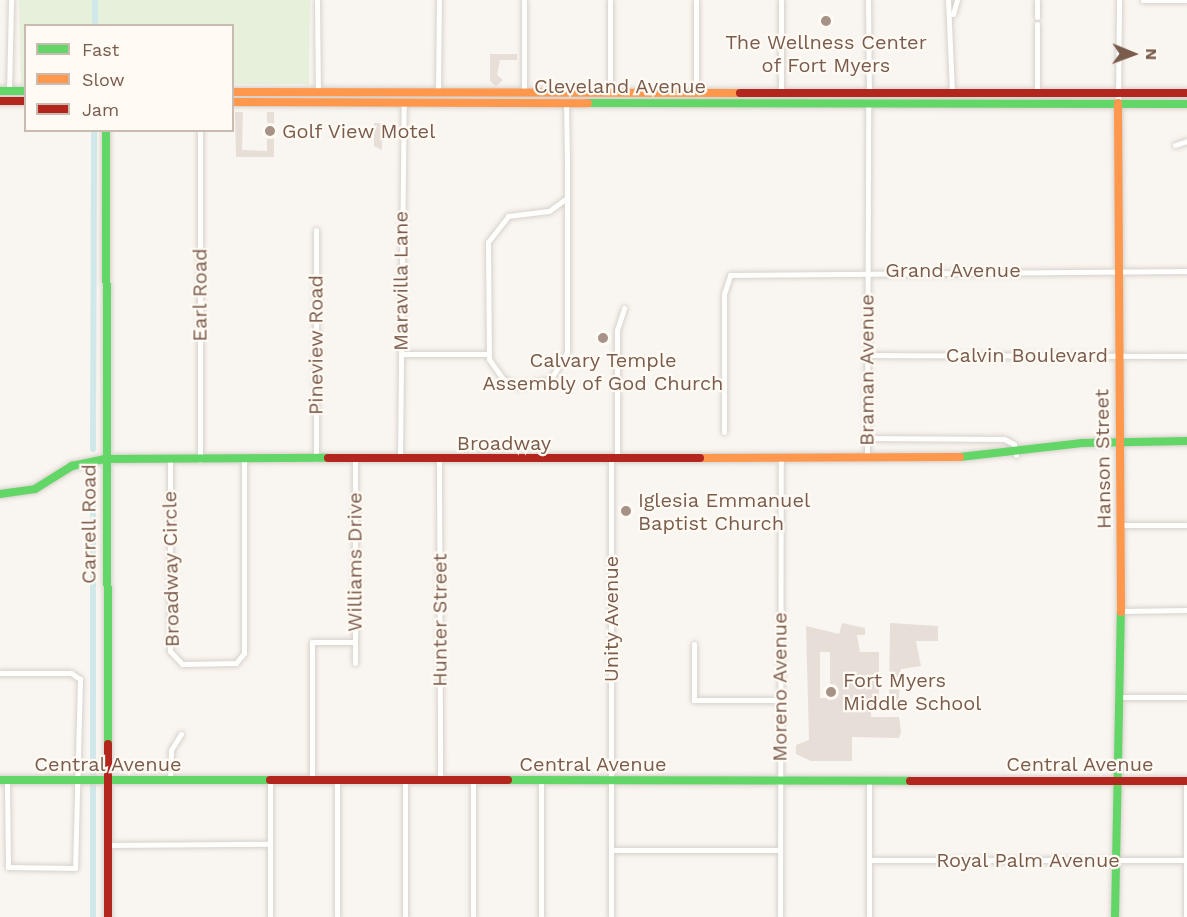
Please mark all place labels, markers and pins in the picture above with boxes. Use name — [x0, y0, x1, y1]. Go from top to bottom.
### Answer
marker: The Wellness Center of Fort Myers — [819, 14, 833, 28]
place label: The Wellness Center of Fort Myers — [725, 30, 927, 77]
place label: Golf View Motel — [282, 119, 437, 143]
marker: Golf View Motel — [263, 124, 277, 138]
marker: Calvary Temple Assembly of God Church — [596, 331, 610, 345]
place label: Calvary Temple Assembly of God Church — [482, 348, 724, 395]
place label: Iglesia Emmanuel Baptist Church — [638, 488, 811, 535]
marker: Iglesia Emmanuel Baptist Church — [619, 504, 633, 518]
place label: Fort Myers Middle School — [843, 668, 981, 715]
marker: Fort Myers Middle School — [824, 685, 838, 699]

